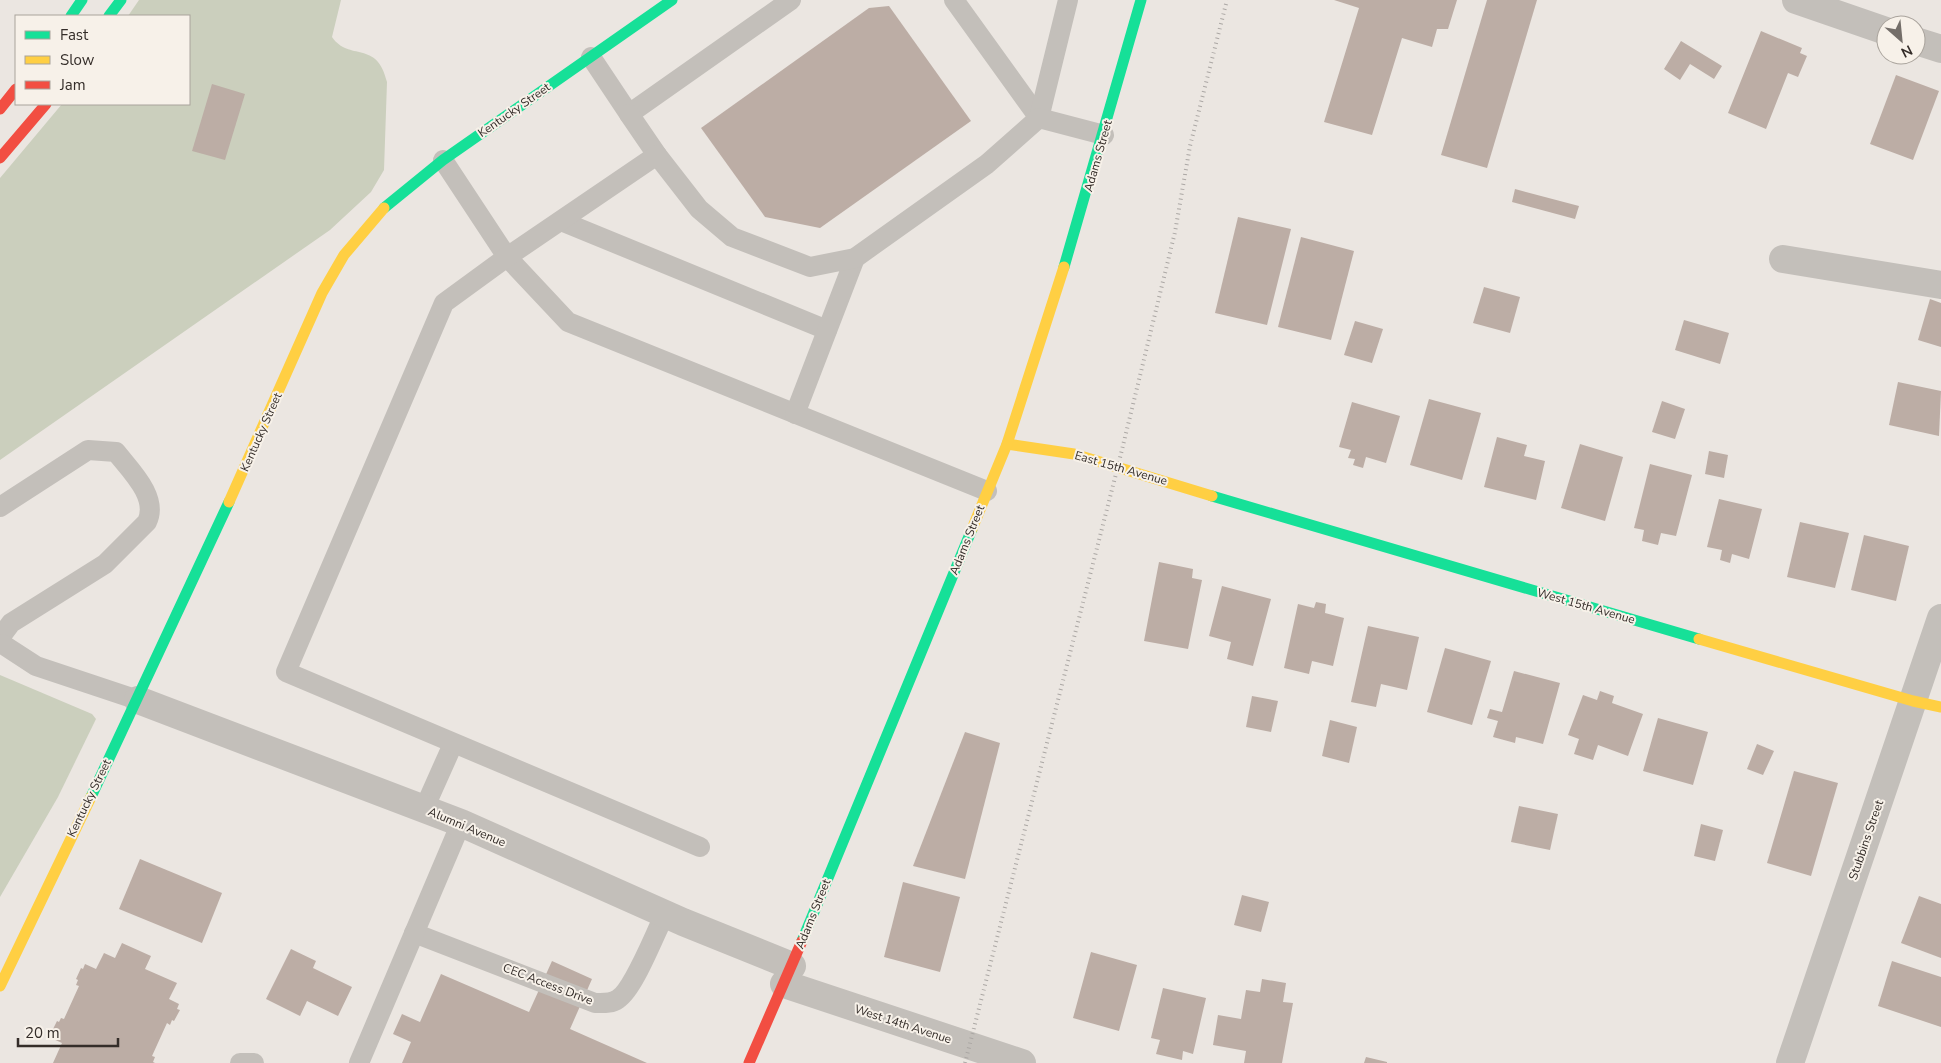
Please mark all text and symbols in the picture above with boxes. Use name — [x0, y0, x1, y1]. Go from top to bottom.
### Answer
legend — [15, 15, 190, 105]
north arrow — [1876, 15, 1926, 65]
text: Fast — [60, 25, 89, 45]
text: N — [1898, 40, 1916, 62]
text: Slow — [60, 50, 95, 70]
text: Jam — [59, 75, 86, 95]
street label: Kentucky Street — [475, 79, 554, 141]
street label: Adams Street — [1080, 118, 1116, 194]
street label: Kentucky Street — [236, 389, 286, 474]
street label: East 15th Avenue — [1073, 447, 1169, 489]
street label: Adams Street — [946, 502, 989, 577]
street label: West 15th Avenue — [1535, 584, 1637, 628]
street label: Kentucky Street — [63, 756, 115, 840]
street label: Stubbins Street — [1845, 797, 1887, 882]
street label: Alumni Avenue — [426, 803, 508, 851]
street label: Adams Street — [792, 876, 835, 951]
street label: CEC Access Drive — [501, 959, 595, 1009]
street label: West 14th Avenue — [852, 1001, 954, 1047]
scale bar — [18, 1016, 118, 1048]
text: 20 m — [25, 1023, 60, 1043]

